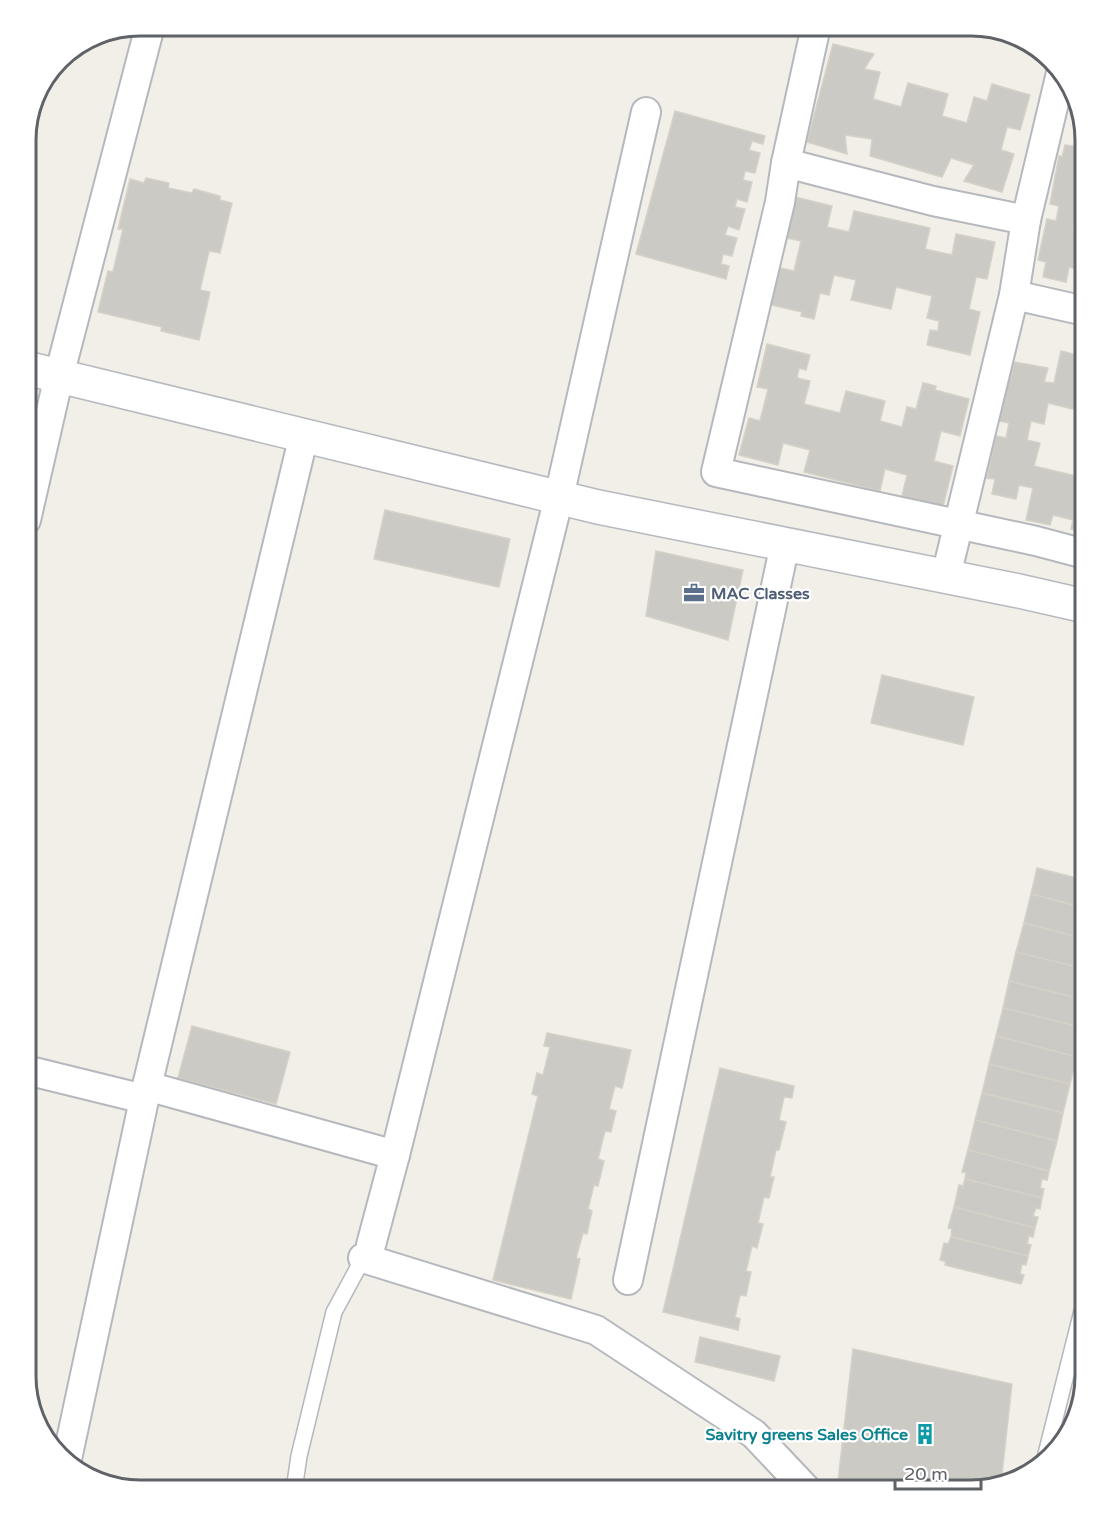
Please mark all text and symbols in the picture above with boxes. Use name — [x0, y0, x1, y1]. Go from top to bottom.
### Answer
office icon: MAC Classes — [682, 581, 706, 605]
place label: MAC Classes — [711, 584, 810, 604]
building icon: Savitry greens Sales Office — [913, 1422, 937, 1446]
place label: Savitry greens Sales Office — [705, 1425, 908, 1445]
scale bar — [895, 1453, 980, 1491]
text: 20 m — [904, 1463, 948, 1485]

